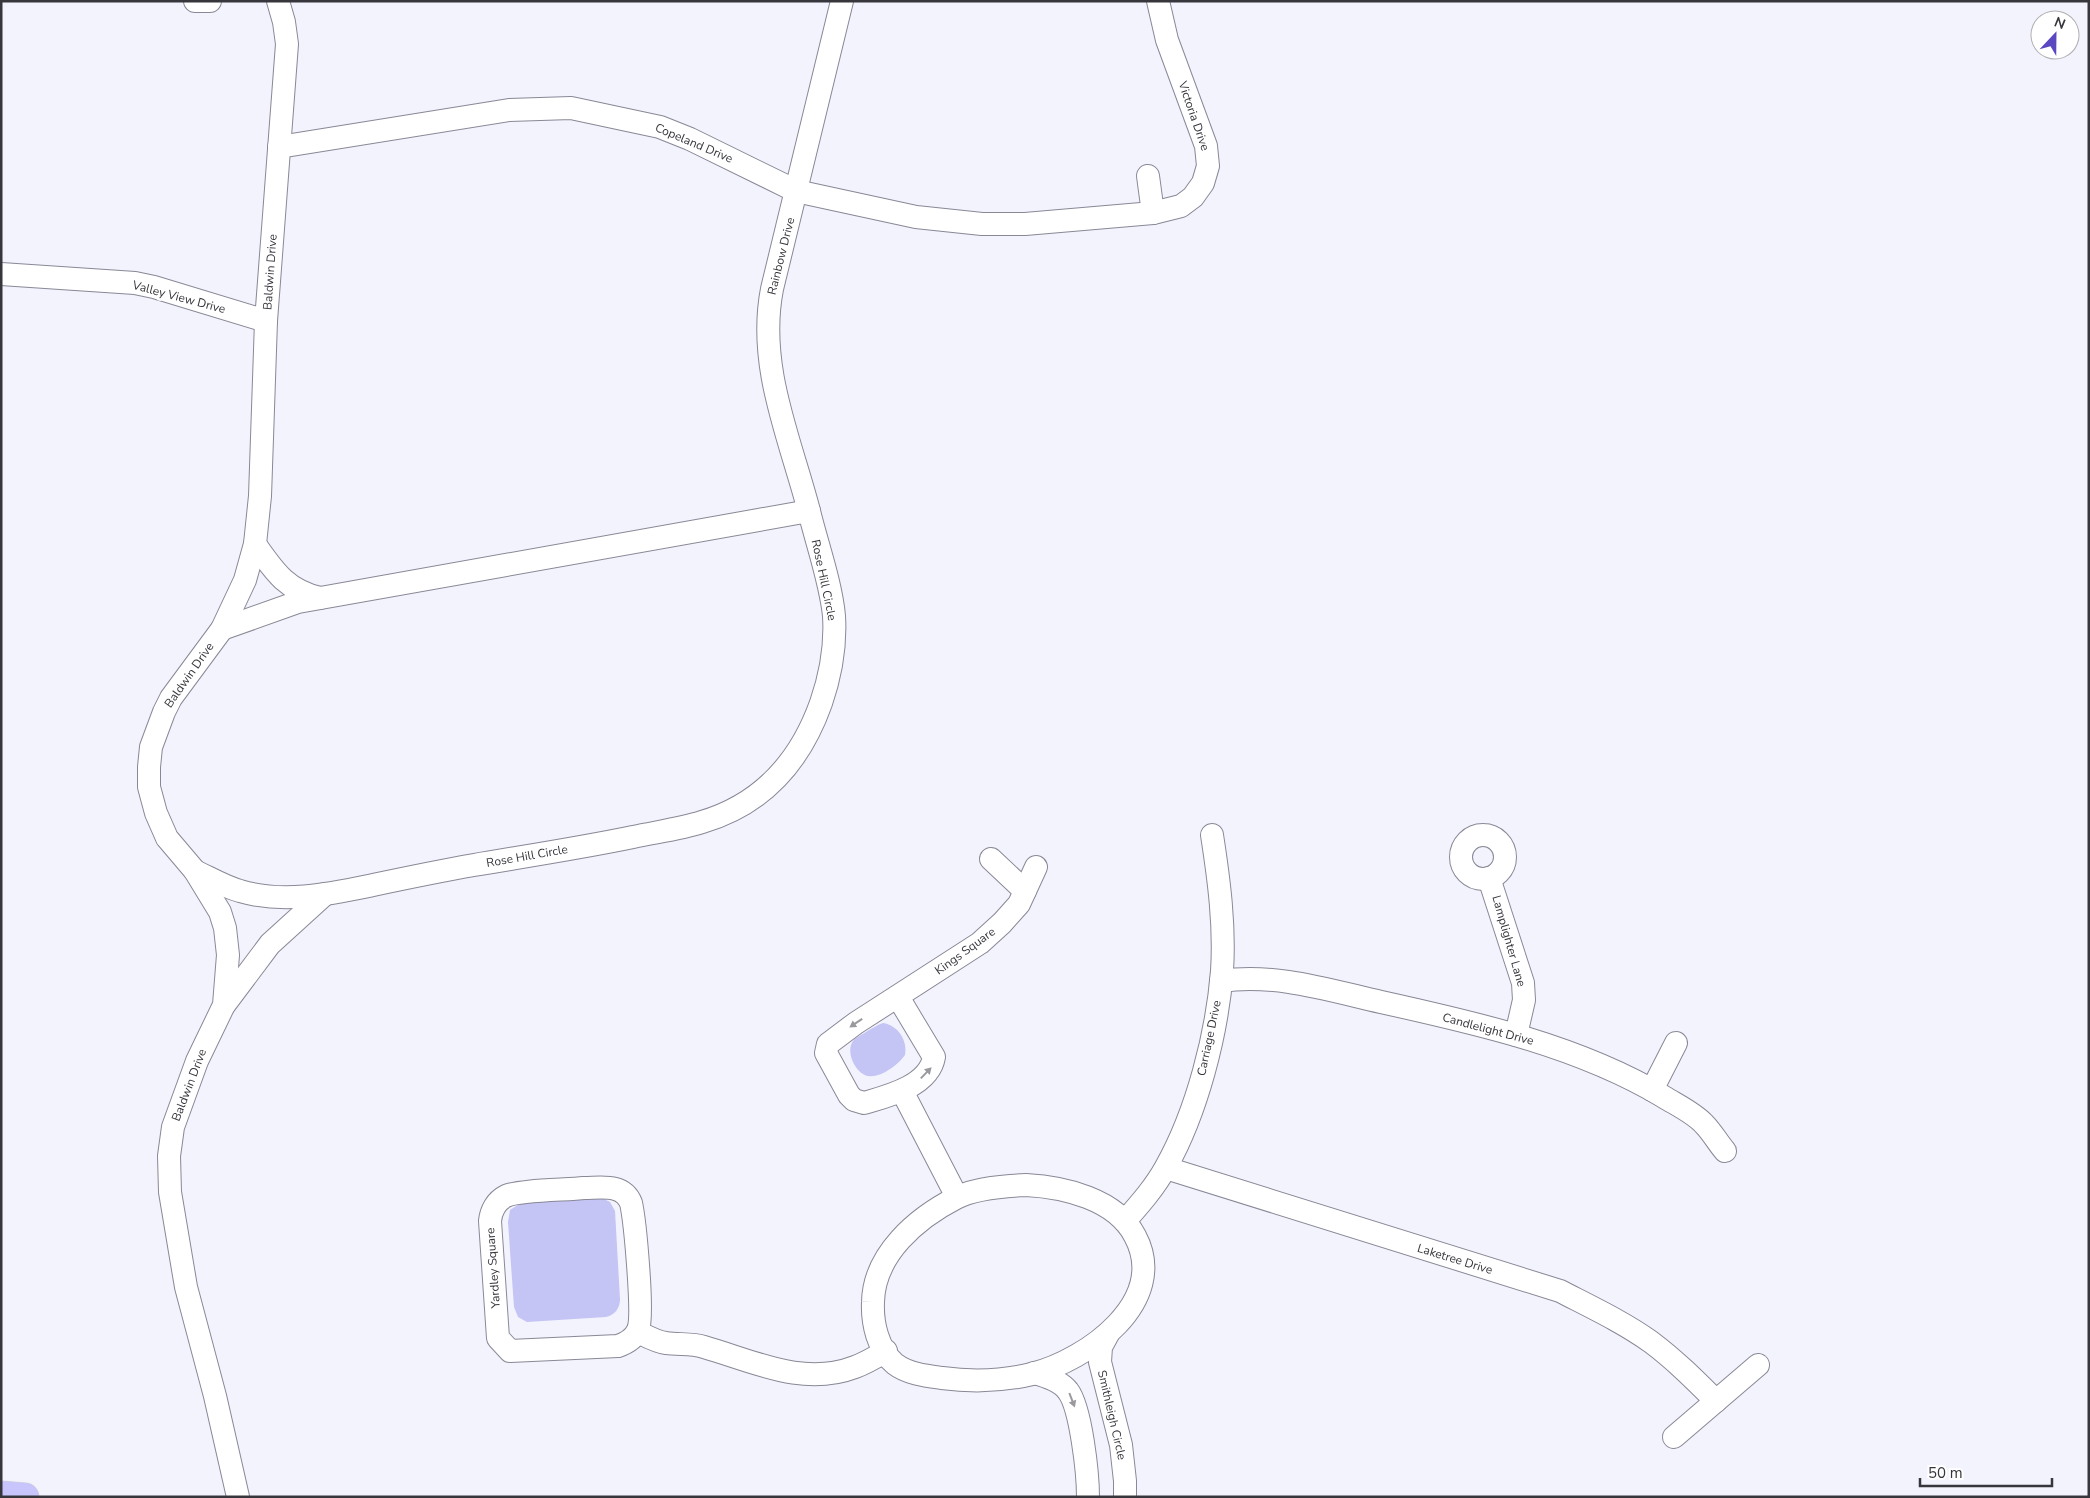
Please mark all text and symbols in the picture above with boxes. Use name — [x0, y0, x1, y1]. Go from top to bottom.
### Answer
north arrow — [2030, 10, 2080, 60]
text: N — [2051, 13, 2068, 34]
street label: Victoria Drive — [1174, 78, 1213, 153]
street label: Copeland Drive — [653, 119, 735, 167]
street label: Rainbow Drive — [764, 216, 798, 296]
street label: Baldwin Drive — [259, 233, 281, 311]
street label: Valley View Drive — [130, 277, 227, 317]
street label: Rose Hill Circle — [808, 538, 840, 622]
street label: Baldwin Drive — [161, 639, 217, 711]
street label: Rose Hill Circle — [485, 841, 569, 871]
street label: Lamplighter Lane — [1488, 893, 1530, 989]
street label: Kings Square — [932, 924, 998, 978]
street label: Carriage Drive — [1193, 999, 1225, 1077]
street label: Candlelight Drive — [1441, 1009, 1535, 1049]
one-way arrow — [850, 1018, 863, 1028]
street label: Baldwin Drive — [168, 1047, 210, 1123]
one-way arrow — [920, 1067, 932, 1079]
street label: Yardley Square — [482, 1227, 504, 1310]
street label: Laketree Drive — [1415, 1240, 1495, 1278]
street label: Smithleigh Circle — [1094, 1369, 1130, 1461]
one-way arrow — [1068, 1393, 1076, 1408]
scale bar — [1920, 1456, 2052, 1488]
text: 50 m — [1928, 1463, 1963, 1483]

